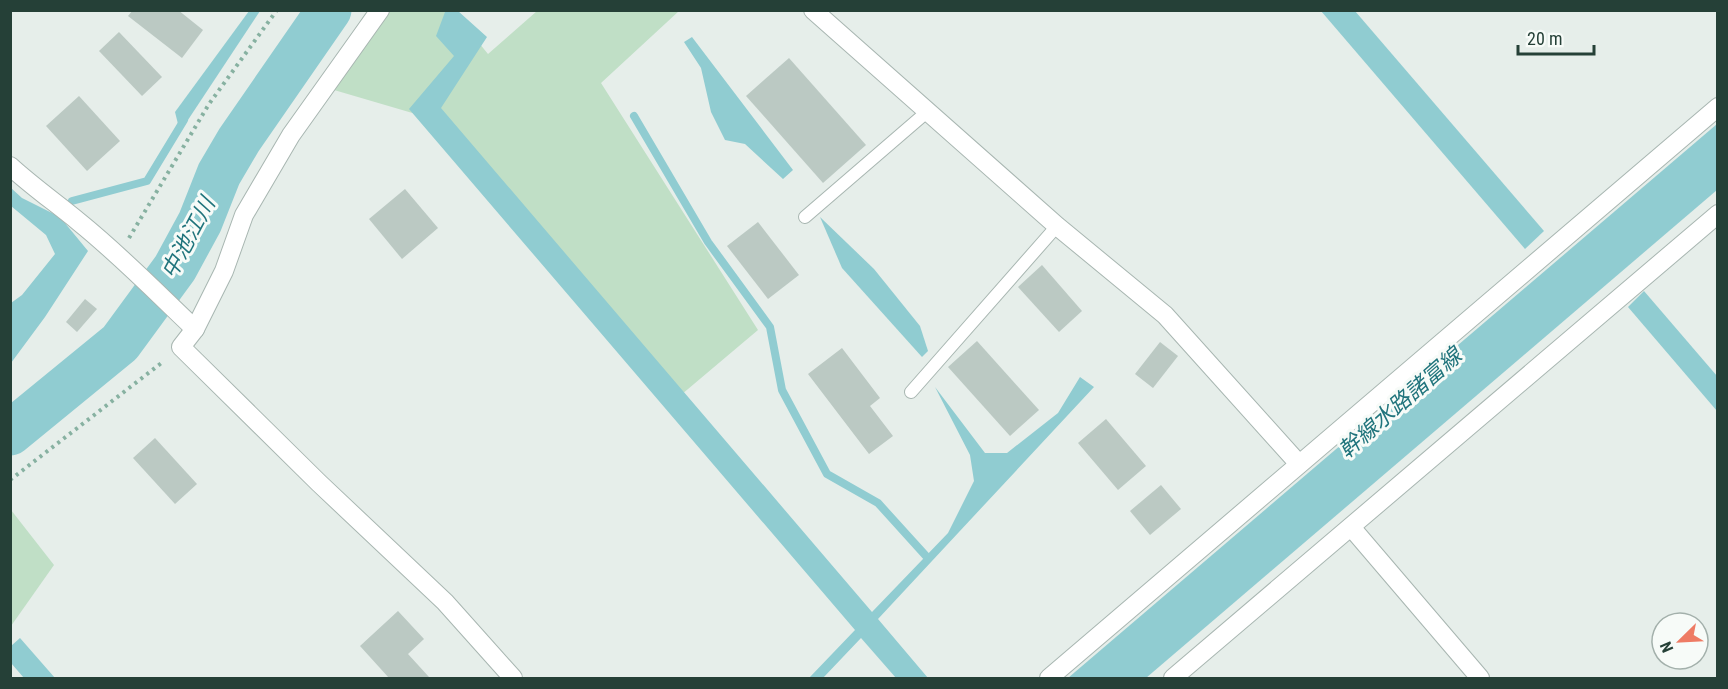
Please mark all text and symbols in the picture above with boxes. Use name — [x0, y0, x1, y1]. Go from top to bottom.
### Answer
scale bar — [1518, 18, 1594, 56]
text: 20 m — [1527, 28, 1562, 49]
water label: 中池江川 — [156, 192, 221, 283]
water label: 幹線水路諸富線 — [1334, 341, 1469, 463]
north arrow — [1650, 611, 1710, 671]
text: N — [1656, 639, 1677, 655]

